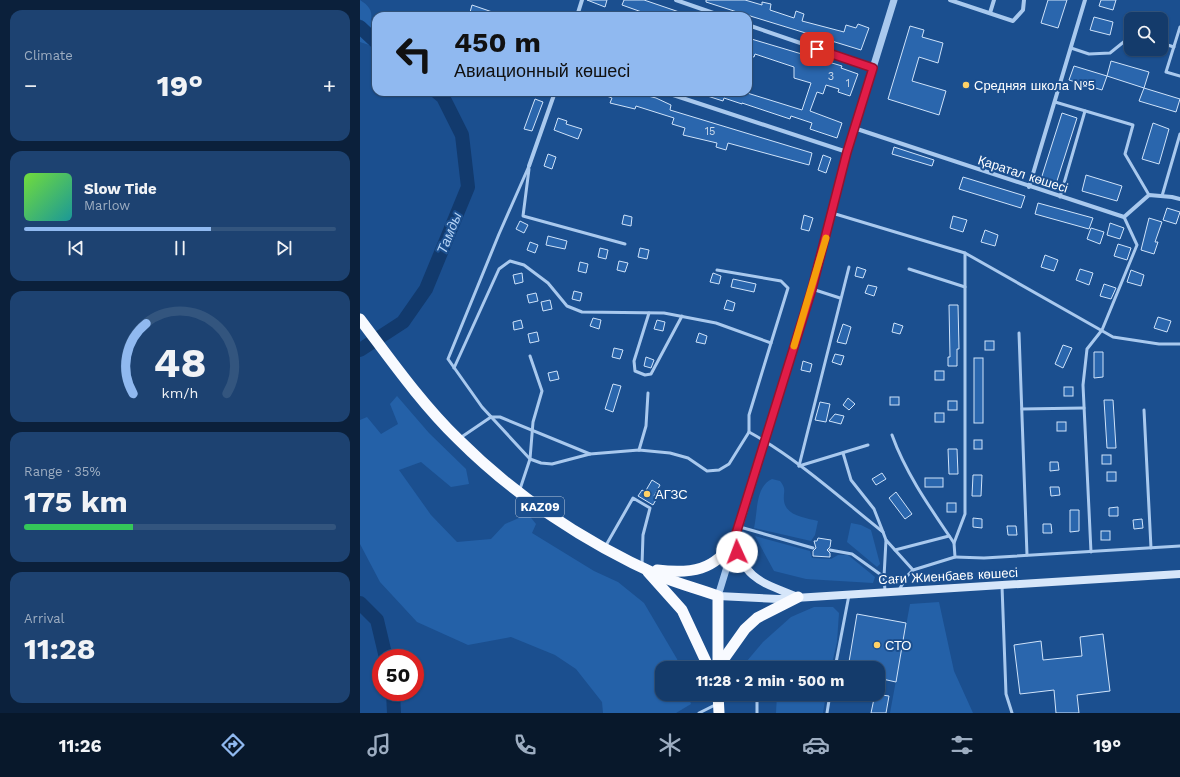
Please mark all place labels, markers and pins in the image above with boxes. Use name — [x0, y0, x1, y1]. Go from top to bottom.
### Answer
pin — [800, 32, 834, 66]
place label: Средняя школа №5 — [974, 78, 1095, 93]
marker: Средняя школа №5 — [961, 80, 971, 90]
place label: АГЗС — [655, 487, 688, 502]
marker: АГЗС — [642, 489, 652, 499]
place label: СТО — [885, 638, 911, 653]
marker: СТО — [872, 640, 882, 650]

